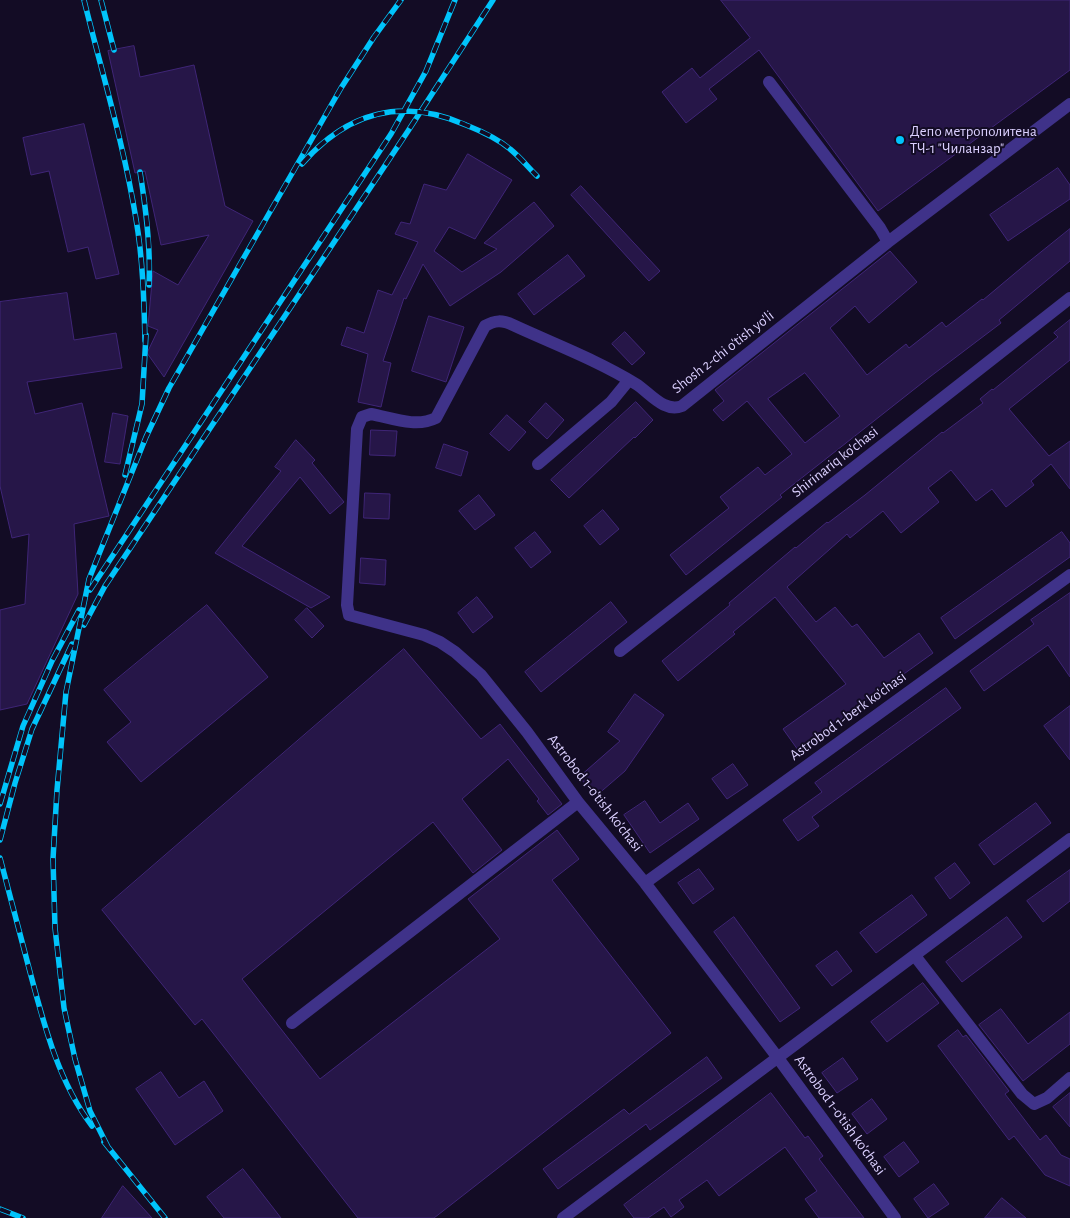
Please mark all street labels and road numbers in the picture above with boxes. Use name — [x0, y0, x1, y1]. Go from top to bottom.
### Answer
street label: Shosh 2-chi o'tish yo'li — [668, 307, 778, 397]
street label: Shirinariq ko'chasi — [788, 423, 882, 501]
street label: Astrobod 1-berk ko'chasi — [786, 668, 910, 764]
street label: Astrobod 1-o'tish ko'chasi — [544, 731, 646, 855]
street label: Astrobod 1-o'tish ko'chasi — [790, 1051, 890, 1179]

